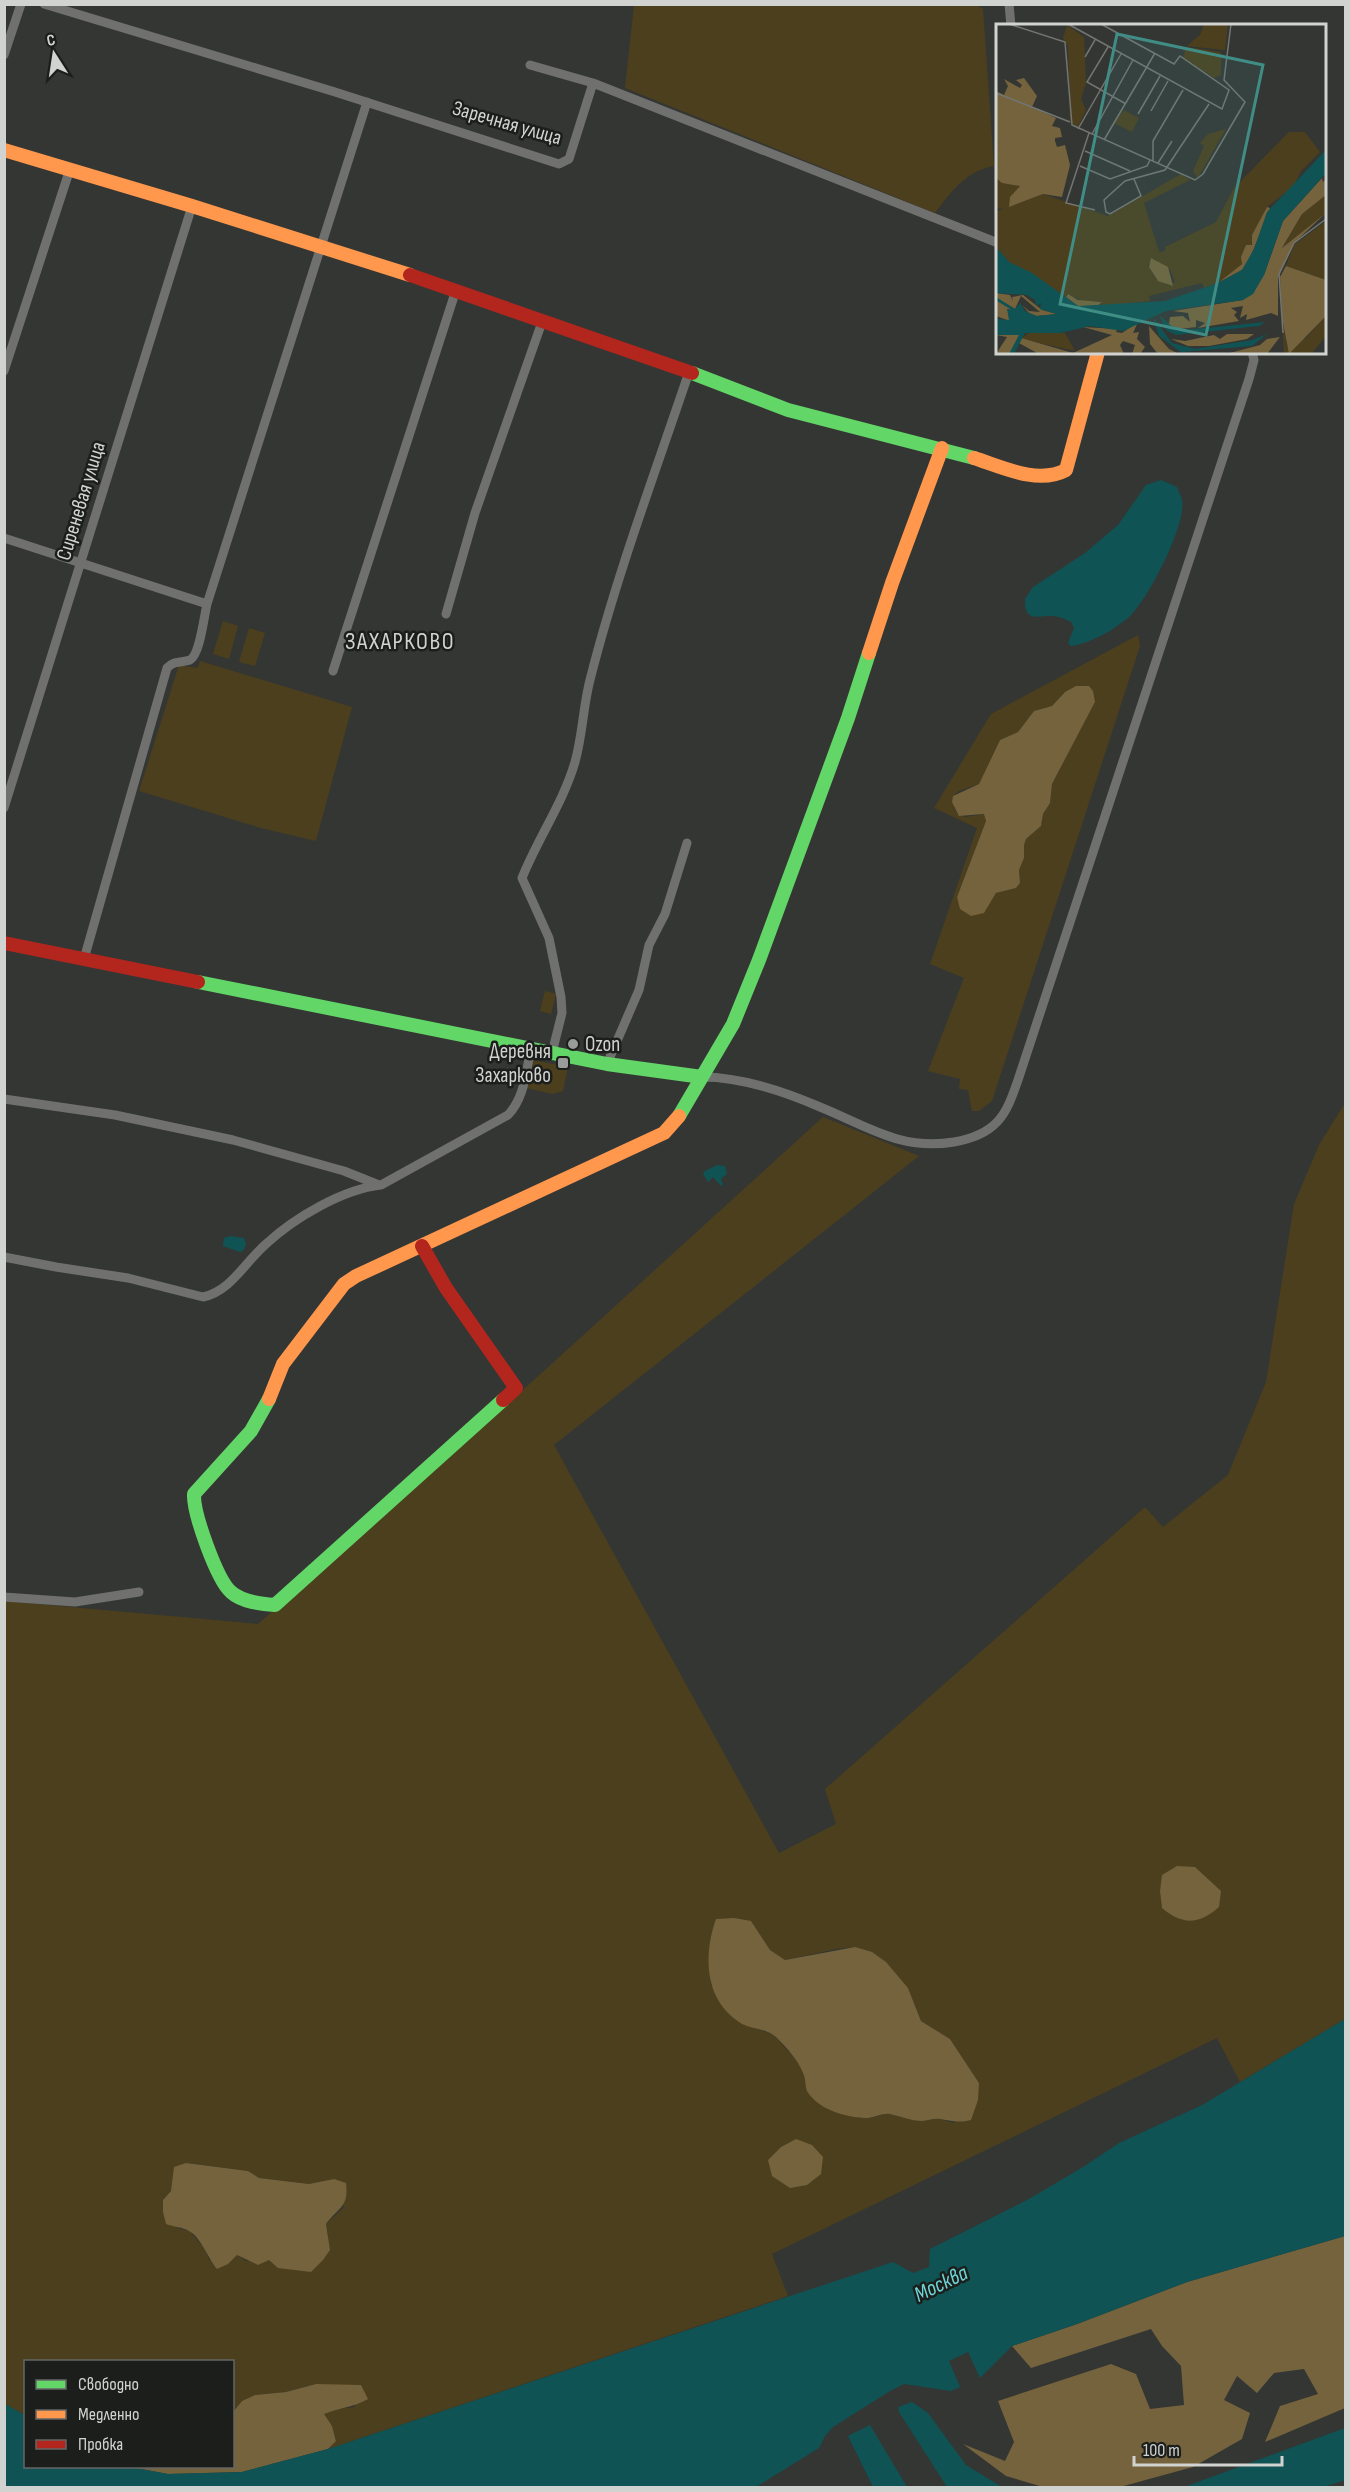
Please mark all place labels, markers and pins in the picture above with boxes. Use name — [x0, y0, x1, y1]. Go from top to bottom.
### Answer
place label: Ozon — [585, 1032, 620, 1057]
marker: Ozon — [566, 1037, 580, 1051]
place label: Деревня Захарково — [475, 1039, 551, 1088]
marker: Деревня Захарково — [556, 1056, 570, 1070]

